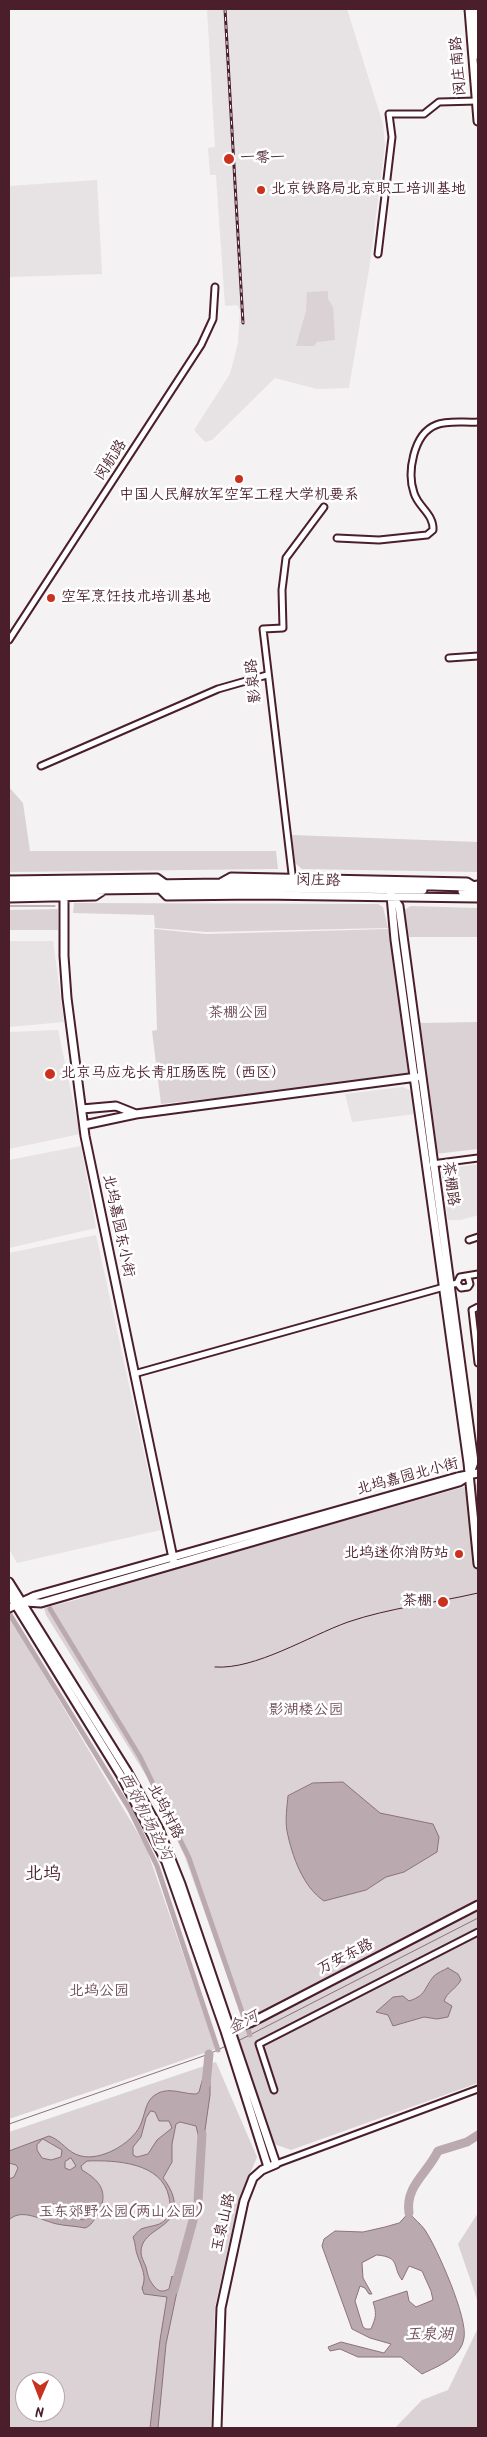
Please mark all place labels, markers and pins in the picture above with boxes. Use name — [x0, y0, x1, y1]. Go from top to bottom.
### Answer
place label: 一零一 — [240, 150, 285, 168]
marker: 一零一 — [222, 152, 236, 166]
place label: 北京铁路局北京职工培训基地 — [271, 181, 466, 199]
marker: 北京铁路局北京职工培训基地 — [255, 184, 267, 196]
marker: 中国人民解放军空军工程大学机要系 — [233, 473, 245, 485]
place label: 中国人民解放军空军工程大学机要系 — [119, 487, 359, 505]
place label: 空军烹饪技术培训基地 — [61, 589, 211, 607]
marker: 空军烹饪技术培训基地 — [45, 592, 57, 604]
place label: 北京马应龙长青肛肠医院（西区） — [61, 1065, 286, 1083]
marker: 北京马应龙长青肛肠医院（西区） — [43, 1067, 57, 1081]
place label: 北坞迷你消防站 — [344, 1545, 449, 1563]
marker: 北坞迷你消防站 — [453, 1548, 465, 1560]
place label: 茶棚 — [402, 1593, 432, 1611]
marker: 茶棚 — [436, 1595, 450, 1609]

